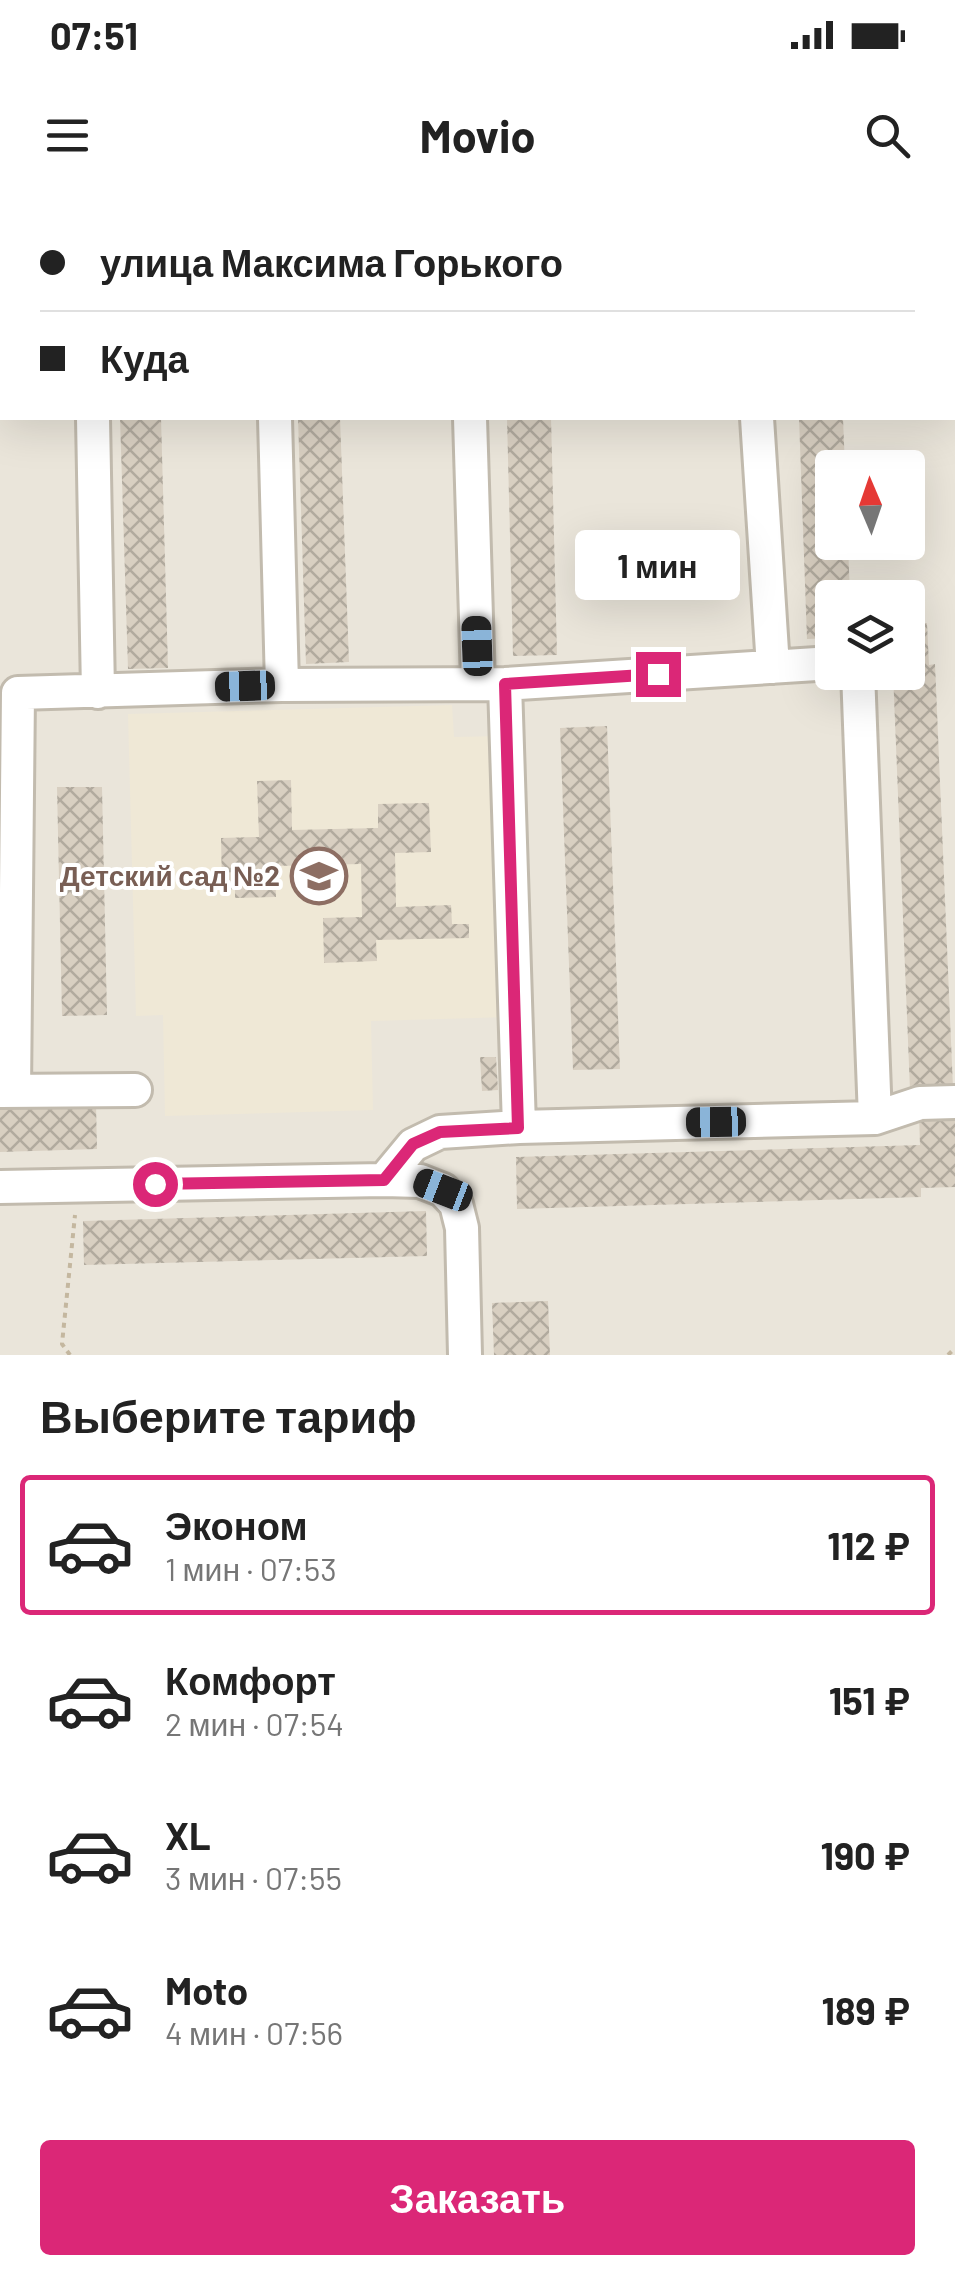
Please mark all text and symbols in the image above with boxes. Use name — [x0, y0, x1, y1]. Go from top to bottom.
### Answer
text: 07:51 — [50, 12, 138, 58]
icon: menu — [40, 108, 95, 163]
text: Movio — [420, 108, 535, 162]
icon: search — [860, 108, 915, 163]
text: улица Максима Горького — [100, 239, 563, 285]
text: Куда — [100, 335, 189, 381]
north arrow — [815, 450, 925, 560]
map controls — [815, 450, 925, 690]
callout: 1 мин — [576, 529, 740, 599]
text: 1 мин — [617, 546, 698, 584]
button: layers — [815, 580, 925, 690]
car — [461, 615, 493, 677]
route end — [636, 652, 681, 697]
car — [214, 670, 276, 702]
school or university icon: Детский сад №2 — [289, 846, 349, 906]
place label: Детский сад №2 — [60, 858, 280, 892]
car — [686, 1106, 746, 1138]
route start — [133, 1162, 178, 1207]
car — [410, 1165, 476, 1215]
text: Выберите тариф — [40, 1388, 417, 1442]
icon: car — [45, 1500, 135, 1590]
text: Эконом — [165, 1502, 308, 1548]
text: 112 ₽ — [827, 1522, 910, 1568]
text: 1 мин · 07:53 — [165, 1549, 337, 1587]
icon: car — [45, 1655, 135, 1745]
text: Комфорт — [165, 1657, 336, 1703]
text: 151 ₽ — [829, 1677, 910, 1723]
text: 2 мин · 07:54 — [165, 1704, 344, 1742]
icon: car — [45, 1810, 135, 1900]
text: XL — [165, 1812, 211, 1858]
text: 190 ₽ — [820, 1832, 910, 1878]
text: 3 мин · 07:55 — [165, 1858, 342, 1896]
icon: car — [45, 1965, 135, 2055]
text: Moto — [165, 1967, 248, 2013]
text: 189 ₽ — [822, 1987, 910, 2033]
text: 4 мин · 07:56 — [165, 2013, 343, 2051]
button: Заказать — [40, 2140, 915, 2255]

